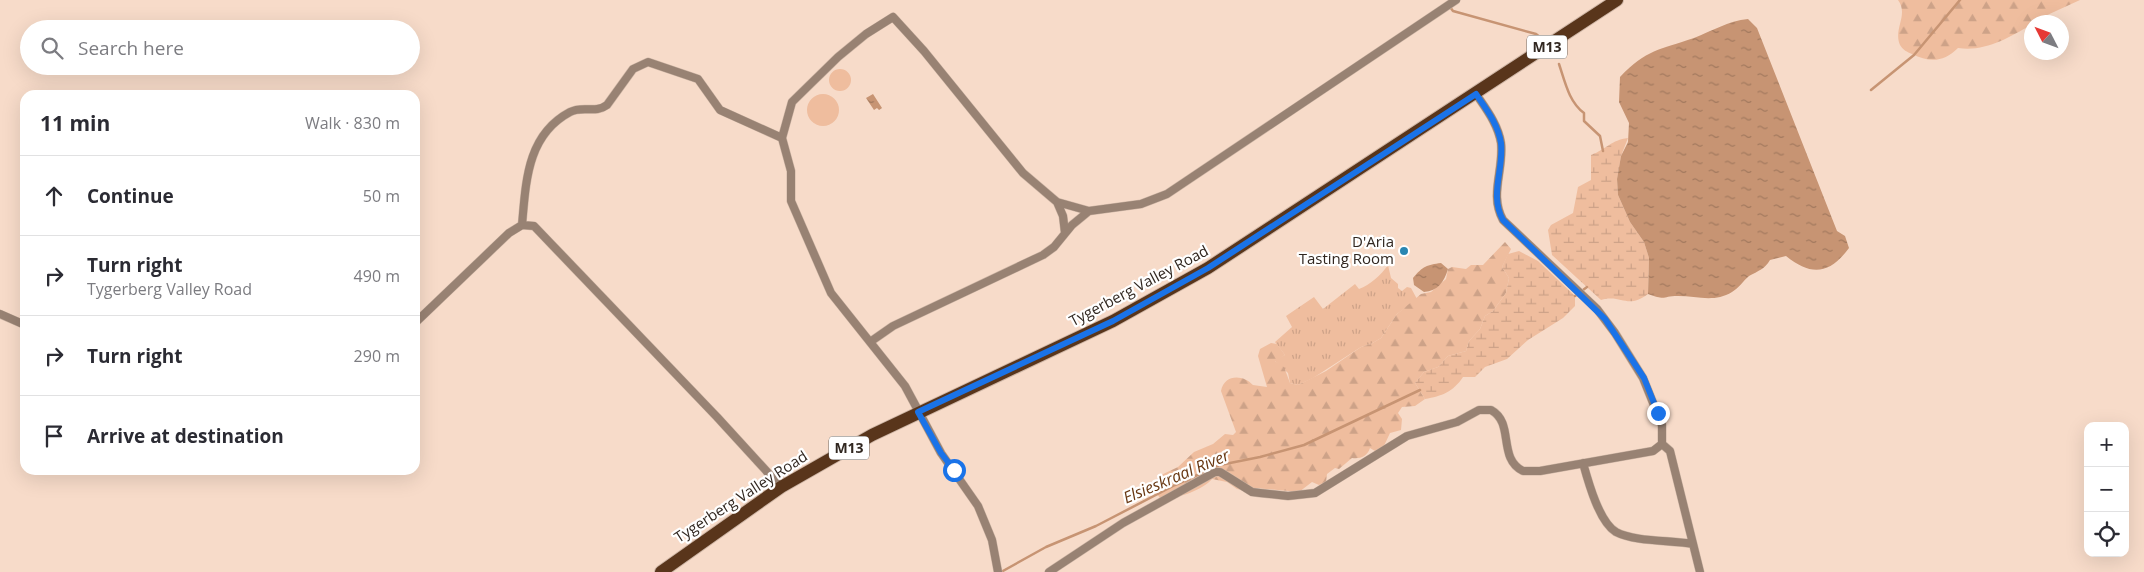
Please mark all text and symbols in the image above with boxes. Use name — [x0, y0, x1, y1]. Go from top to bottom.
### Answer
north arrow — [2024, 15, 2069, 60]
search box — [20, 20, 420, 75]
icon: search — [38, 34, 66, 62]
text: Search here — [78, 35, 184, 61]
road number: M13 — [1527, 36, 1567, 58]
text: 11 min — [40, 109, 110, 137]
text: Walk · 830 m — [305, 112, 400, 134]
icon: ahead — [40, 182, 68, 210]
text: Continue — [87, 183, 174, 209]
text: 50 m — [363, 185, 400, 207]
place label: D'Aria Tasting Room — [1299, 231, 1394, 268]
street label: Tygerberg Valley Road — [1066, 240, 1212, 330]
marker: D'Aria Tasting Room — [1398, 245, 1410, 257]
text: Turn right — [87, 252, 182, 278]
icon: right — [40, 262, 68, 290]
text: 490 m — [354, 265, 400, 287]
text: Tygerberg Valley Road — [87, 278, 252, 300]
icon: right — [40, 342, 68, 370]
text: Turn right — [87, 343, 182, 369]
text: 290 m — [354, 345, 400, 367]
route end — [1647, 402, 1670, 425]
icon: arrive — [40, 422, 68, 450]
map controls — [2084, 422, 2129, 557]
button: + — [2084, 422, 2129, 467]
text: Arrive at destination — [87, 423, 284, 449]
road number: M13 — [829, 436, 869, 459]
water label: Elsieskraal River — [1120, 443, 1233, 508]
street label: Tygerberg Valley Road — [670, 446, 811, 547]
route start — [943, 459, 966, 482]
button: − — [2084, 467, 2129, 512]
button: locate — [2084, 512, 2129, 557]

